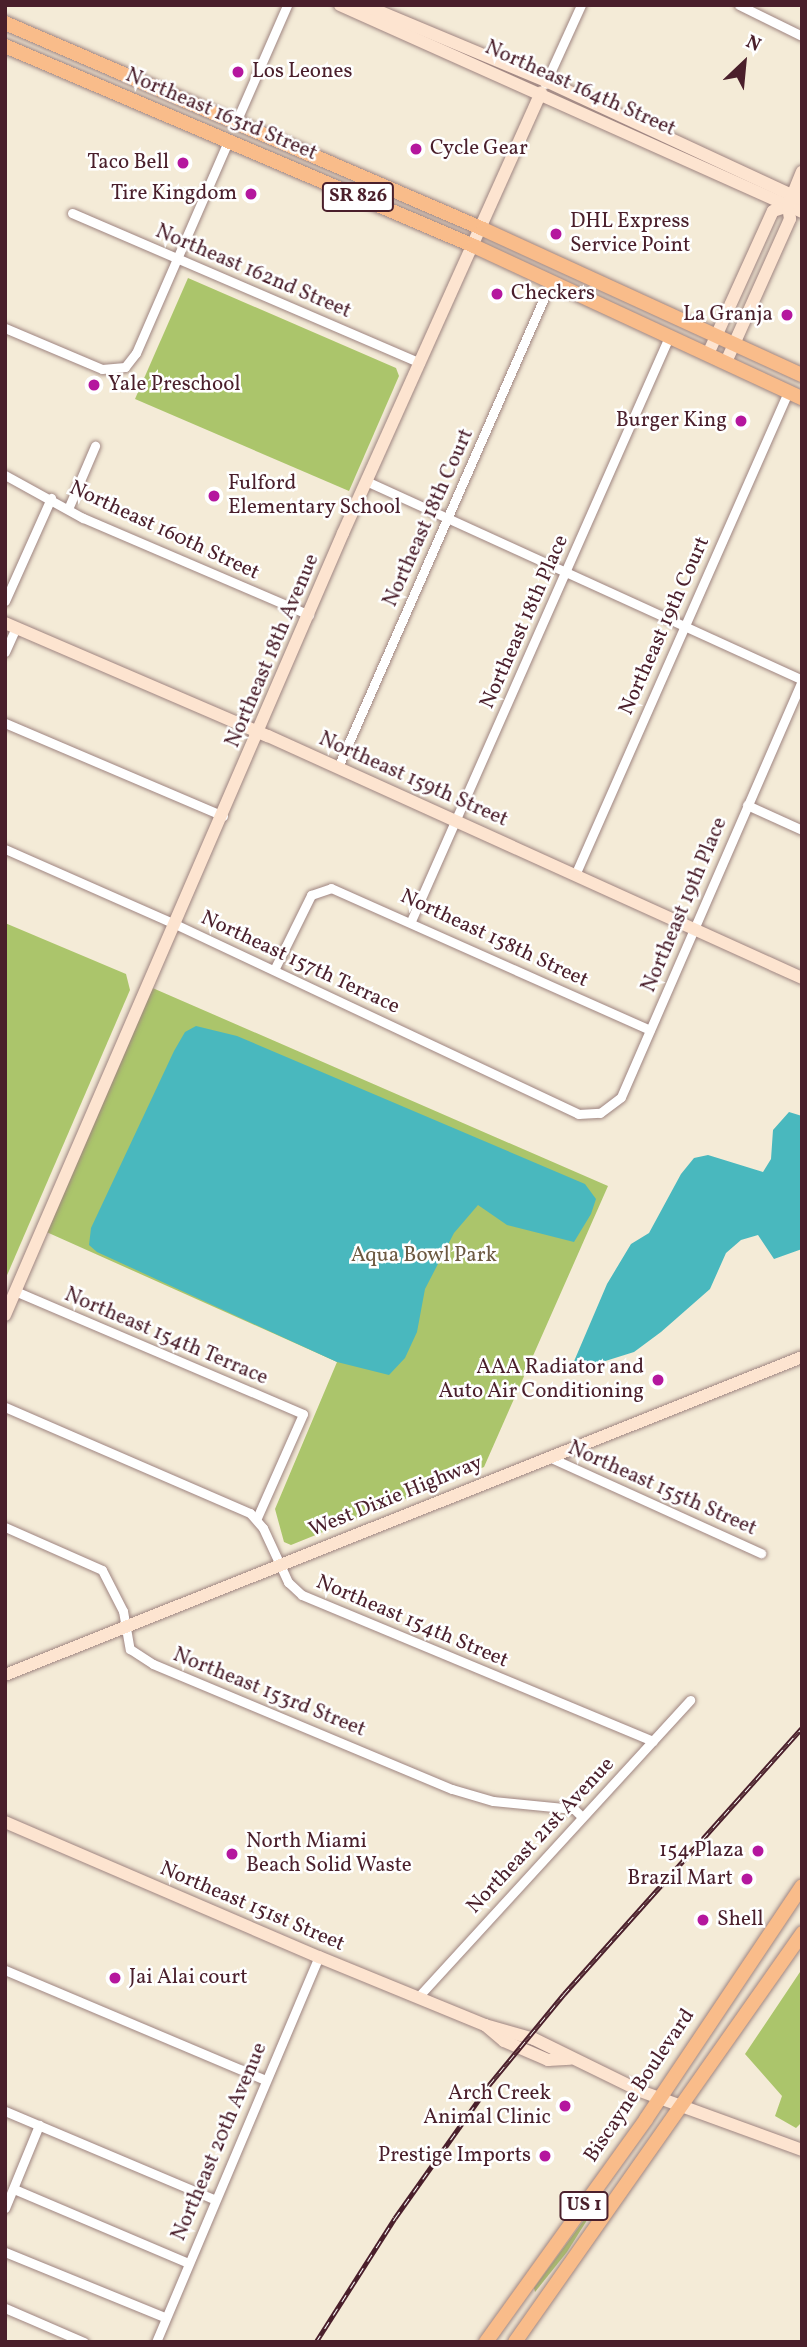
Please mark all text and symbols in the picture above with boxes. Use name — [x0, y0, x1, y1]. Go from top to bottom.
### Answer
north arrow — [709, 28, 779, 98]
text: N — [741, 29, 765, 59]
street label: Northeast 164th Street — [481, 36, 679, 142]
place label: Los Leones — [252, 59, 352, 85]
street label: Northeast 163rd Street — [121, 63, 321, 167]
marker: Los Leones — [230, 64, 246, 80]
place label: Cycle Gear — [430, 136, 528, 162]
marker: Cycle Gear — [408, 141, 424, 157]
place label: Taco Bell — [87, 150, 169, 176]
marker: Taco Bell — [175, 155, 191, 171]
place label: Tire Kingdom — [111, 181, 237, 207]
road number: SR 826 — [321, 182, 395, 212]
marker: Tire Kingdom — [243, 186, 259, 202]
place label: DHL Express Service Point — [570, 209, 690, 259]
street label: Northeast 162nd Street — [151, 219, 355, 325]
marker: DHL Express Service Point — [548, 226, 564, 242]
place label: Checkers — [511, 281, 595, 307]
marker: Checkers — [489, 286, 505, 302]
place label: La Granja — [683, 302, 773, 328]
marker: La Granja — [779, 307, 795, 323]
place label: Yale Preschool — [108, 372, 240, 398]
marker: Yale Preschool — [86, 377, 102, 393]
place label: Burger King — [616, 408, 727, 434]
marker: Burger King — [733, 413, 749, 429]
street label: Northeast 18th Court — [378, 425, 480, 611]
place label: Fulford Elementary School — [228, 471, 402, 521]
street label: Northeast 160th Street — [65, 476, 263, 586]
marker: Fulford Elementary School — [206, 488, 222, 504]
street label: Northeast 18th Place — [475, 531, 575, 713]
street label: Northeast 19th Court — [614, 533, 716, 719]
street label: Northeast 18th Avenue — [221, 550, 325, 752]
street label: Northeast 159th Street — [315, 727, 511, 833]
street label: Northeast 19th Place — [637, 814, 733, 996]
street label: Northeast 158th Street — [396, 884, 592, 994]
street label: Northeast 157th Terrace — [196, 906, 404, 1020]
park label: Aqua Bowl Park — [351, 1243, 497, 1269]
street label: Northeast 154th Terrace — [60, 1283, 272, 1391]
place label: AAA Radiator and Auto Air Conditioning — [439, 1355, 644, 1405]
marker: AAA Radiator and Auto Air Conditioning — [650, 1372, 666, 1388]
street label: Northeast 155th Street — [564, 1436, 760, 1542]
street label: West Dixie Highway — [306, 1451, 486, 1543]
street label: Northeast 154th Street — [312, 1570, 512, 1674]
street label: Northeast 153rd Street — [169, 1643, 369, 1743]
street label: Northeast 21st Avenue — [462, 1752, 620, 1920]
place label: North Miami Beach Solid Waste — [246, 1829, 412, 1879]
place label: 154 Plaza — [659, 1838, 744, 1864]
marker: 154 Plaza — [750, 1843, 766, 1859]
marker: North Miami Beach Solid Waste — [224, 1846, 240, 1862]
street label: Northeast 151st Street — [156, 1857, 348, 1957]
place label: Brazil Mart — [627, 1866, 733, 1892]
marker: Brazil Mart — [739, 1871, 755, 1887]
place label: Shell — [717, 1907, 764, 1933]
marker: Shell — [695, 1912, 711, 1928]
place label: Jai Alai court — [129, 1965, 248, 1991]
marker: Jai Alai court — [107, 1970, 123, 1986]
street label: Biscayne Boulevard — [579, 2004, 701, 2168]
street label: Northeast 20th Avenue — [167, 2039, 273, 2245]
place label: Arch Creek Animal Clinic — [423, 2081, 551, 2131]
marker: Arch Creek Animal Clinic — [557, 2098, 573, 2114]
place label: Prestige Imports — [378, 2143, 531, 2169]
marker: Prestige Imports — [537, 2148, 553, 2164]
road number: US 1 — [558, 2190, 610, 2222]

